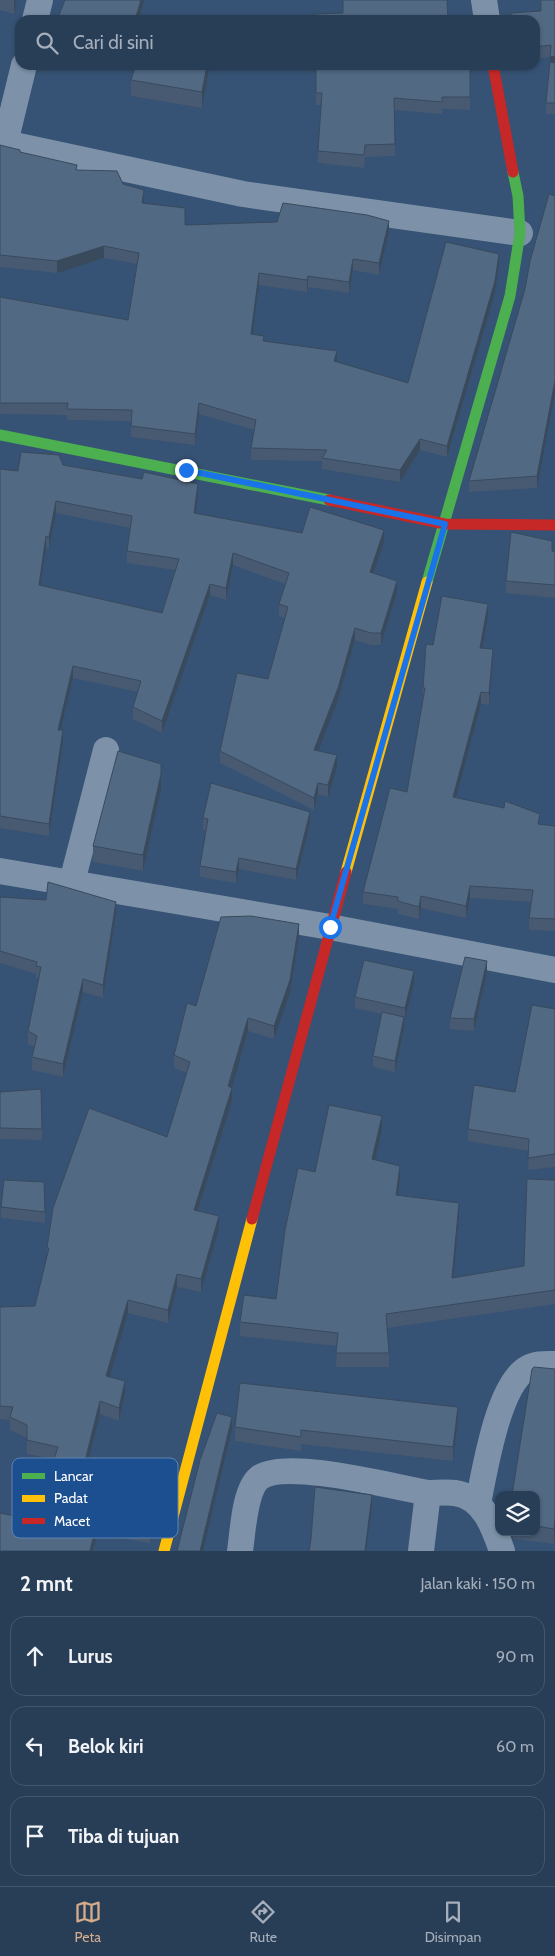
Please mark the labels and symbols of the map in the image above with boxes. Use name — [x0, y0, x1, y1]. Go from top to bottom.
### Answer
route end — [175, 459, 198, 482]
route start — [319, 916, 342, 939]
legend — [12, 1458, 178, 1538]
text: Lancar — [54, 1467, 94, 1485]
text: Padat — [54, 1489, 88, 1507]
text: Macet — [54, 1512, 90, 1530]

